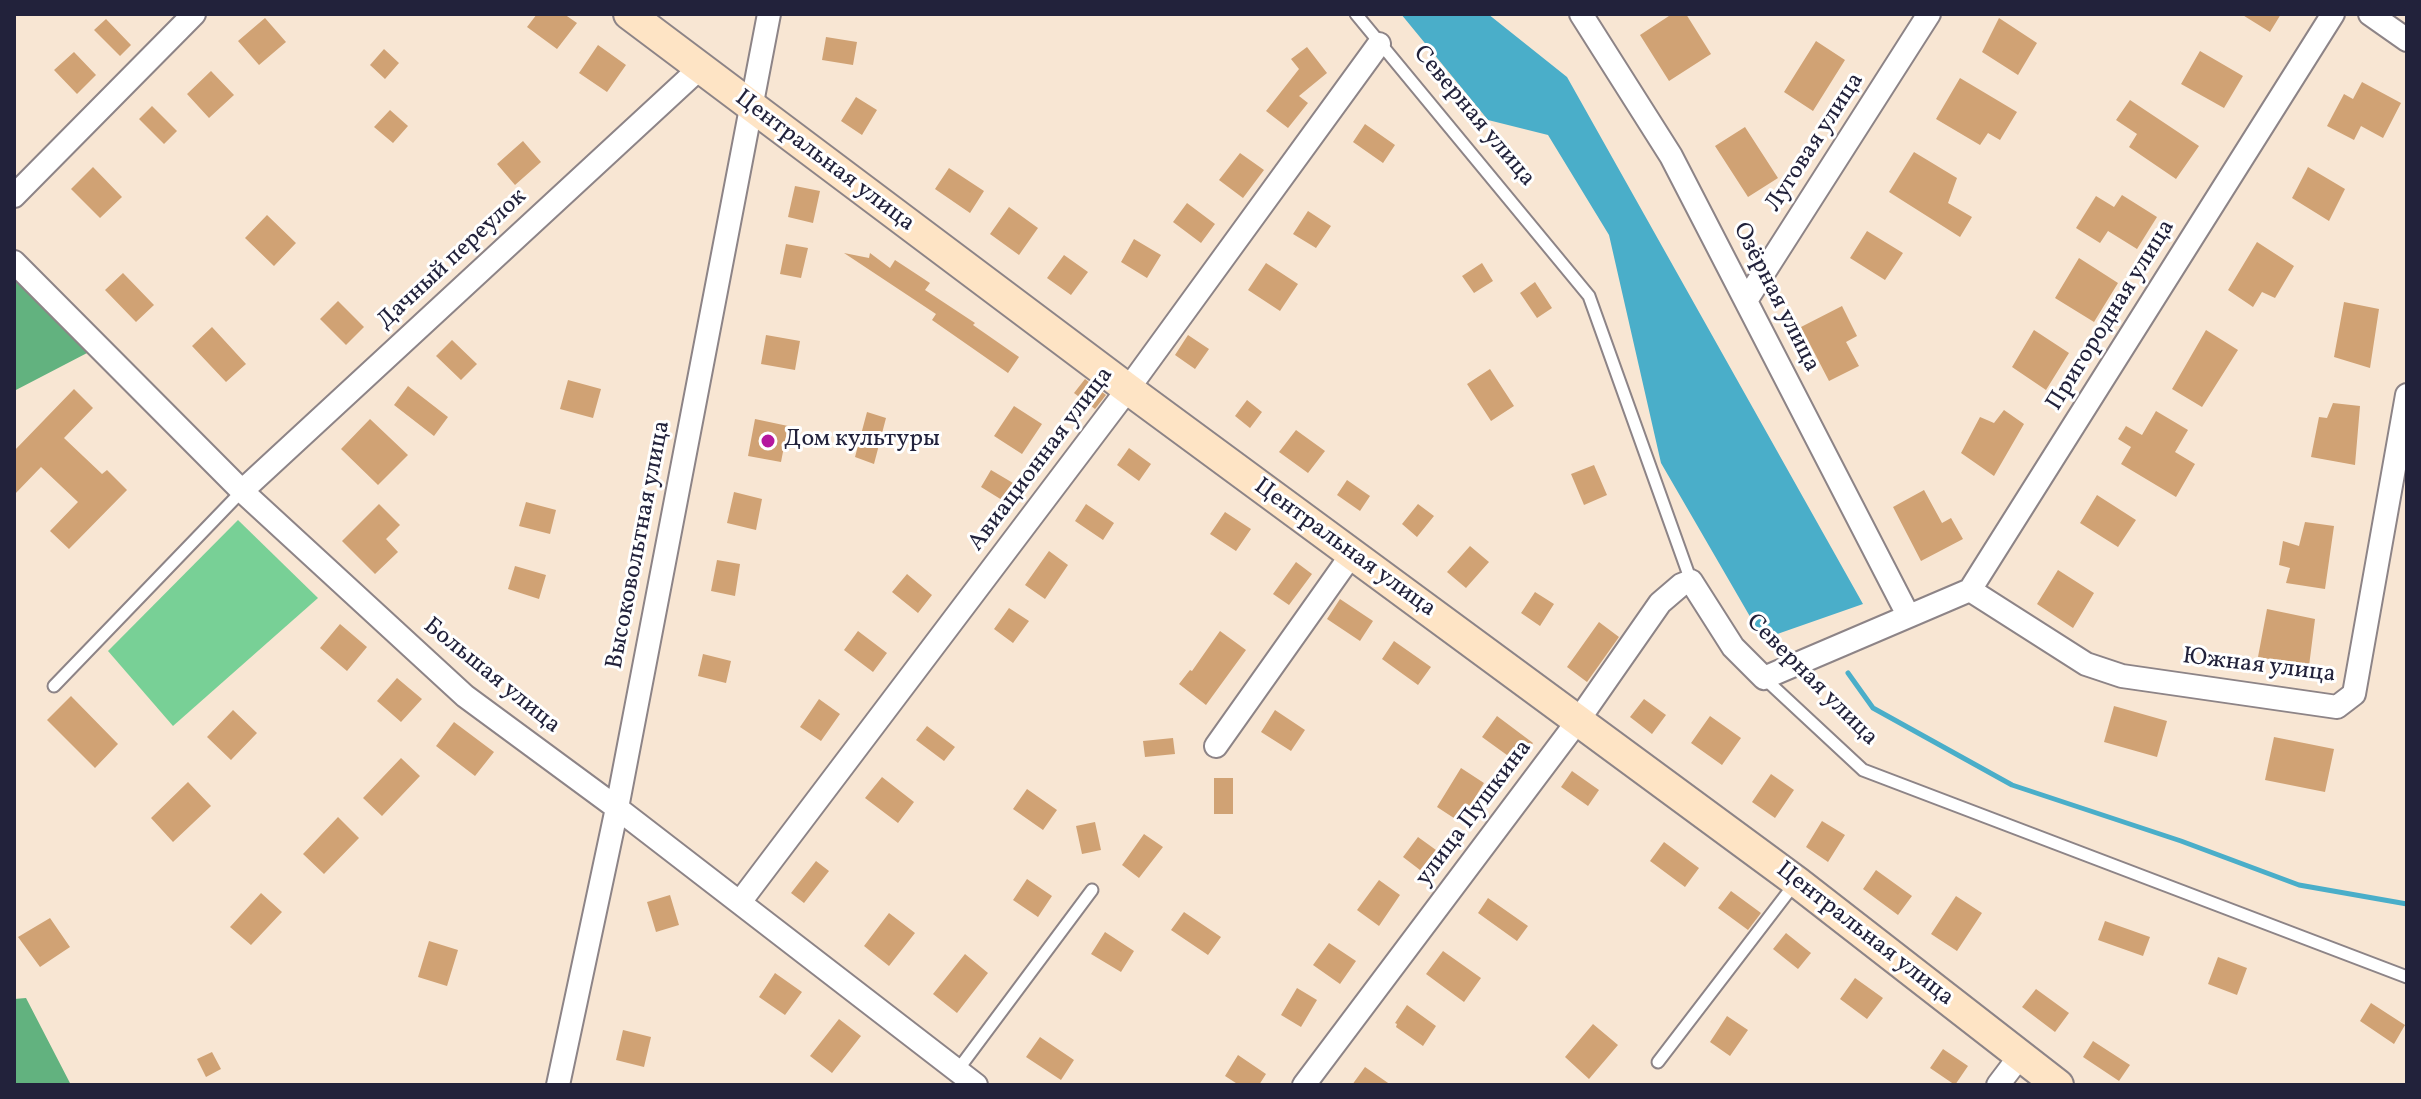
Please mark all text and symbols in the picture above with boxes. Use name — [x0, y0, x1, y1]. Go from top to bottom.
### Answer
street label: Северная улица — [1406, 41, 1540, 193]
street label: Луговая улица — [1760, 68, 1872, 218]
street label: Центральная улица — [728, 85, 920, 239]
street label: Дачный переулок — [372, 184, 534, 336]
street label: Пригородная улица — [2042, 215, 2182, 417]
street label: Озёрная улица — [1725, 219, 1825, 377]
street label: Авиационная улица — [963, 362, 1121, 558]
street label: Высоковольтная улица — [602, 418, 678, 672]
place label: Дом культуры — [784, 427, 940, 455]
marker: Дом культуры — [759, 432, 777, 450]
street label: Центральная улица — [1247, 473, 1441, 625]
street label: Северная улица — [1739, 609, 1883, 753]
street label: Большая улица — [417, 613, 565, 741]
street label: Южная улица — [2181, 643, 2337, 691]
street label: улица Пушкина — [1411, 735, 1539, 893]
street label: Центральная улица — [1769, 857, 1959, 1013]

